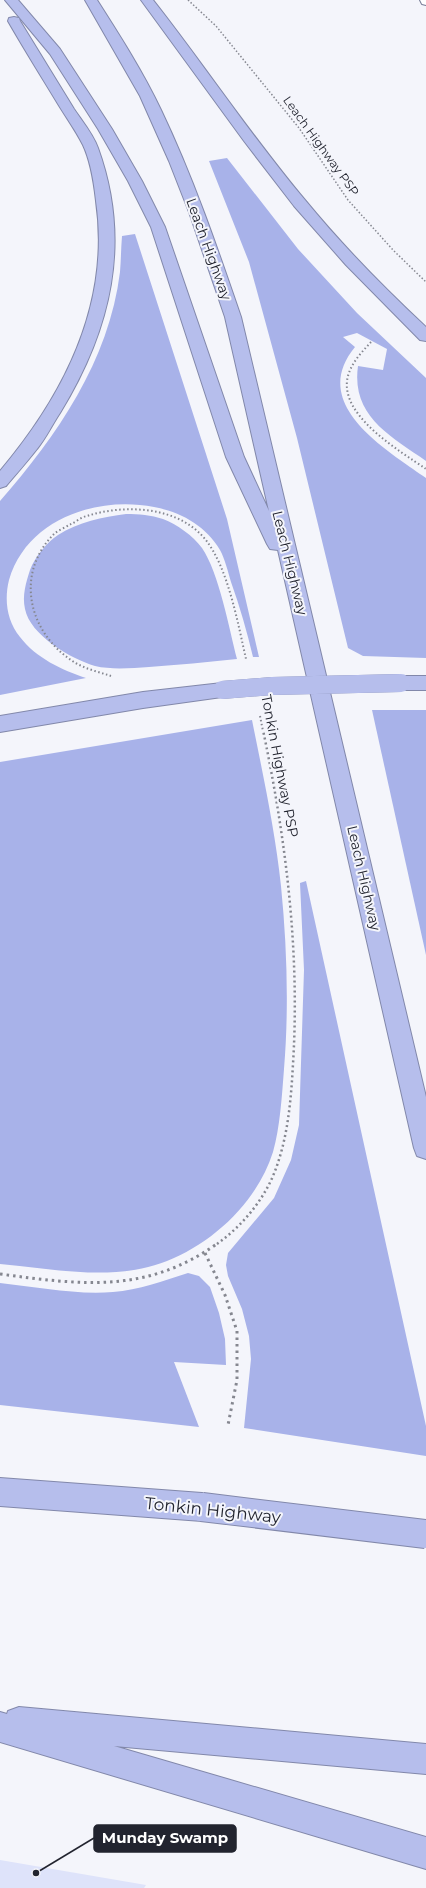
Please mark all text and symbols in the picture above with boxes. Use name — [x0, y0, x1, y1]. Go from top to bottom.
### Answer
street label: Leach Highway PSP — [280, 93, 363, 199]
street label: Leach Highway — [182, 196, 236, 303]
street label: Leach Highway — [268, 509, 312, 618]
street label: Tonkin Highway PSP — [257, 693, 303, 839]
street label: Leach Highway — [343, 824, 385, 933]
street label: Tonkin Highway — [144, 1493, 283, 1527]
callout: Munday Swamp — [94, 1825, 236, 1852]
text: Munday Swamp — [102, 1828, 228, 1847]

